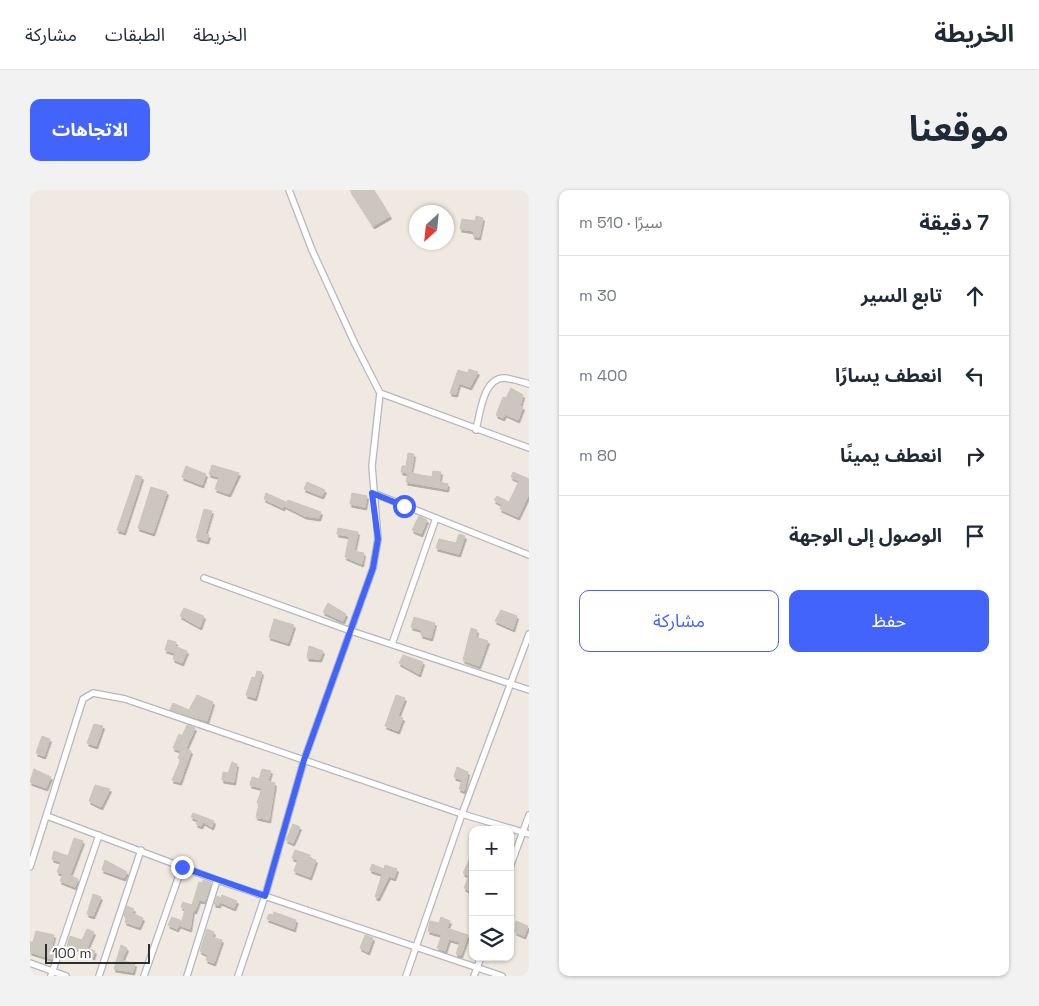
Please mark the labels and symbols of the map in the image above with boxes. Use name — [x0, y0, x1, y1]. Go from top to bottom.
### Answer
north arrow — [409, 205, 454, 250]
route start — [393, 495, 416, 518]
route end — [171, 856, 194, 879]
scale bar — [45, 941, 150, 964]

